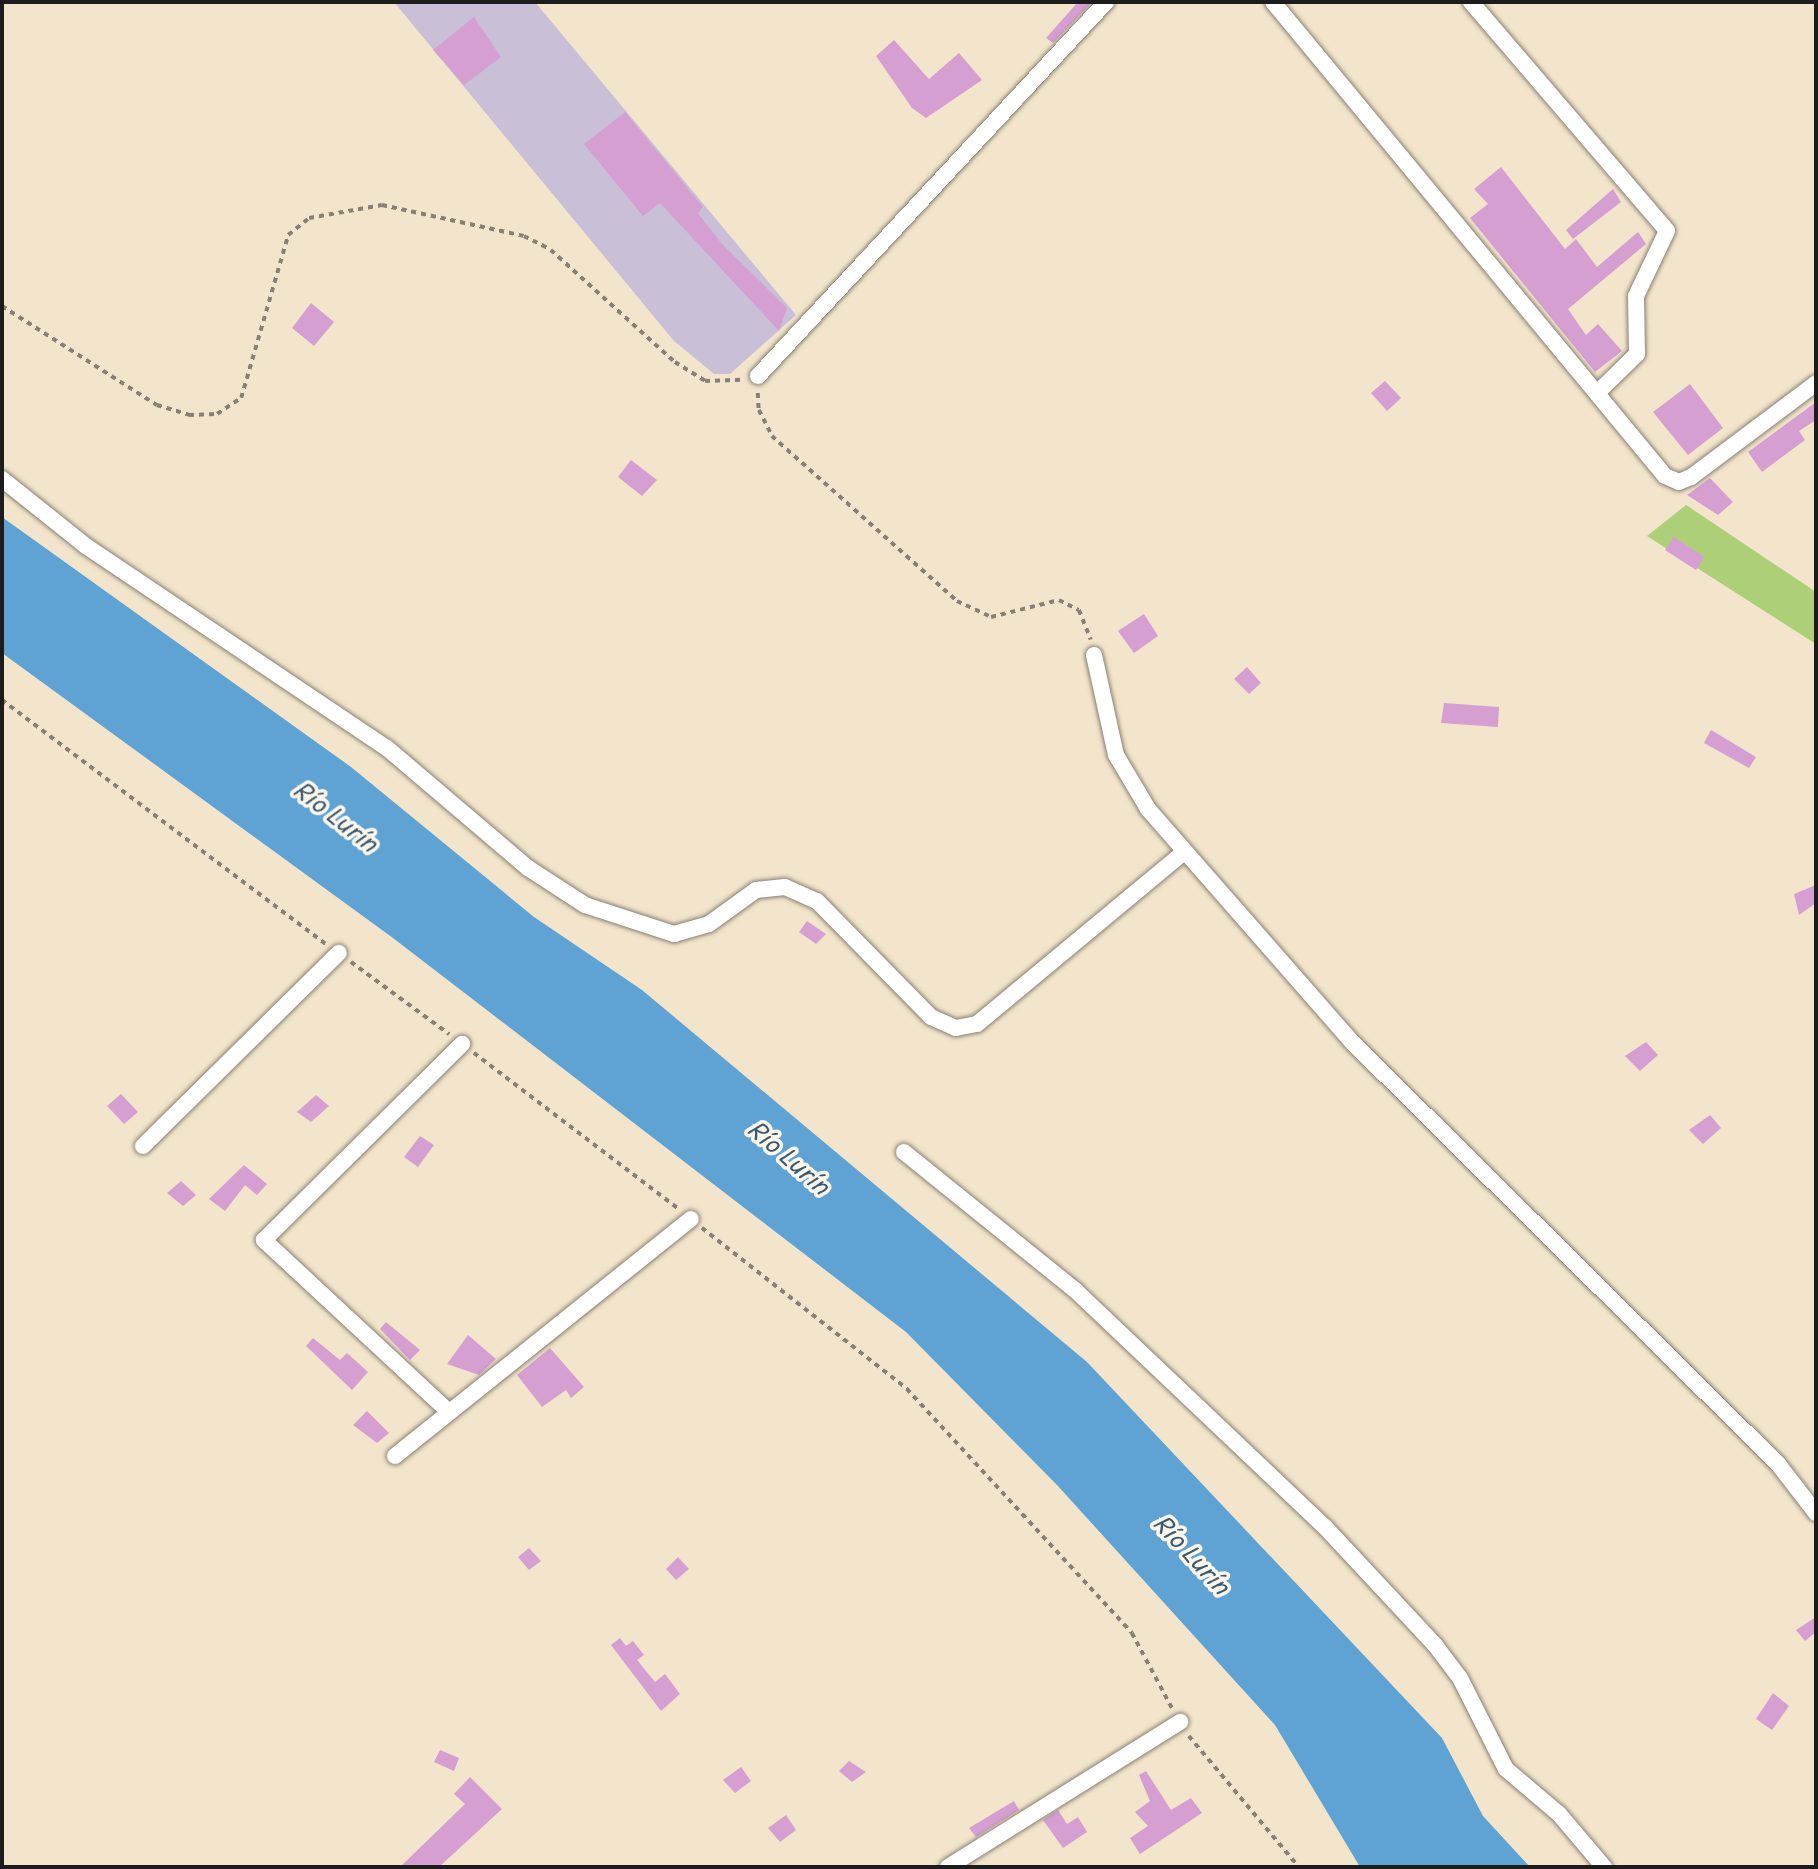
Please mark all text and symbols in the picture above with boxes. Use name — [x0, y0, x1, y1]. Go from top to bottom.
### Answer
water label: Río Lurín — [288, 774, 384, 858]
water label: Río Lurín — [742, 1114, 836, 1200]
water label: Río Lurín — [1148, 1508, 1236, 1600]

